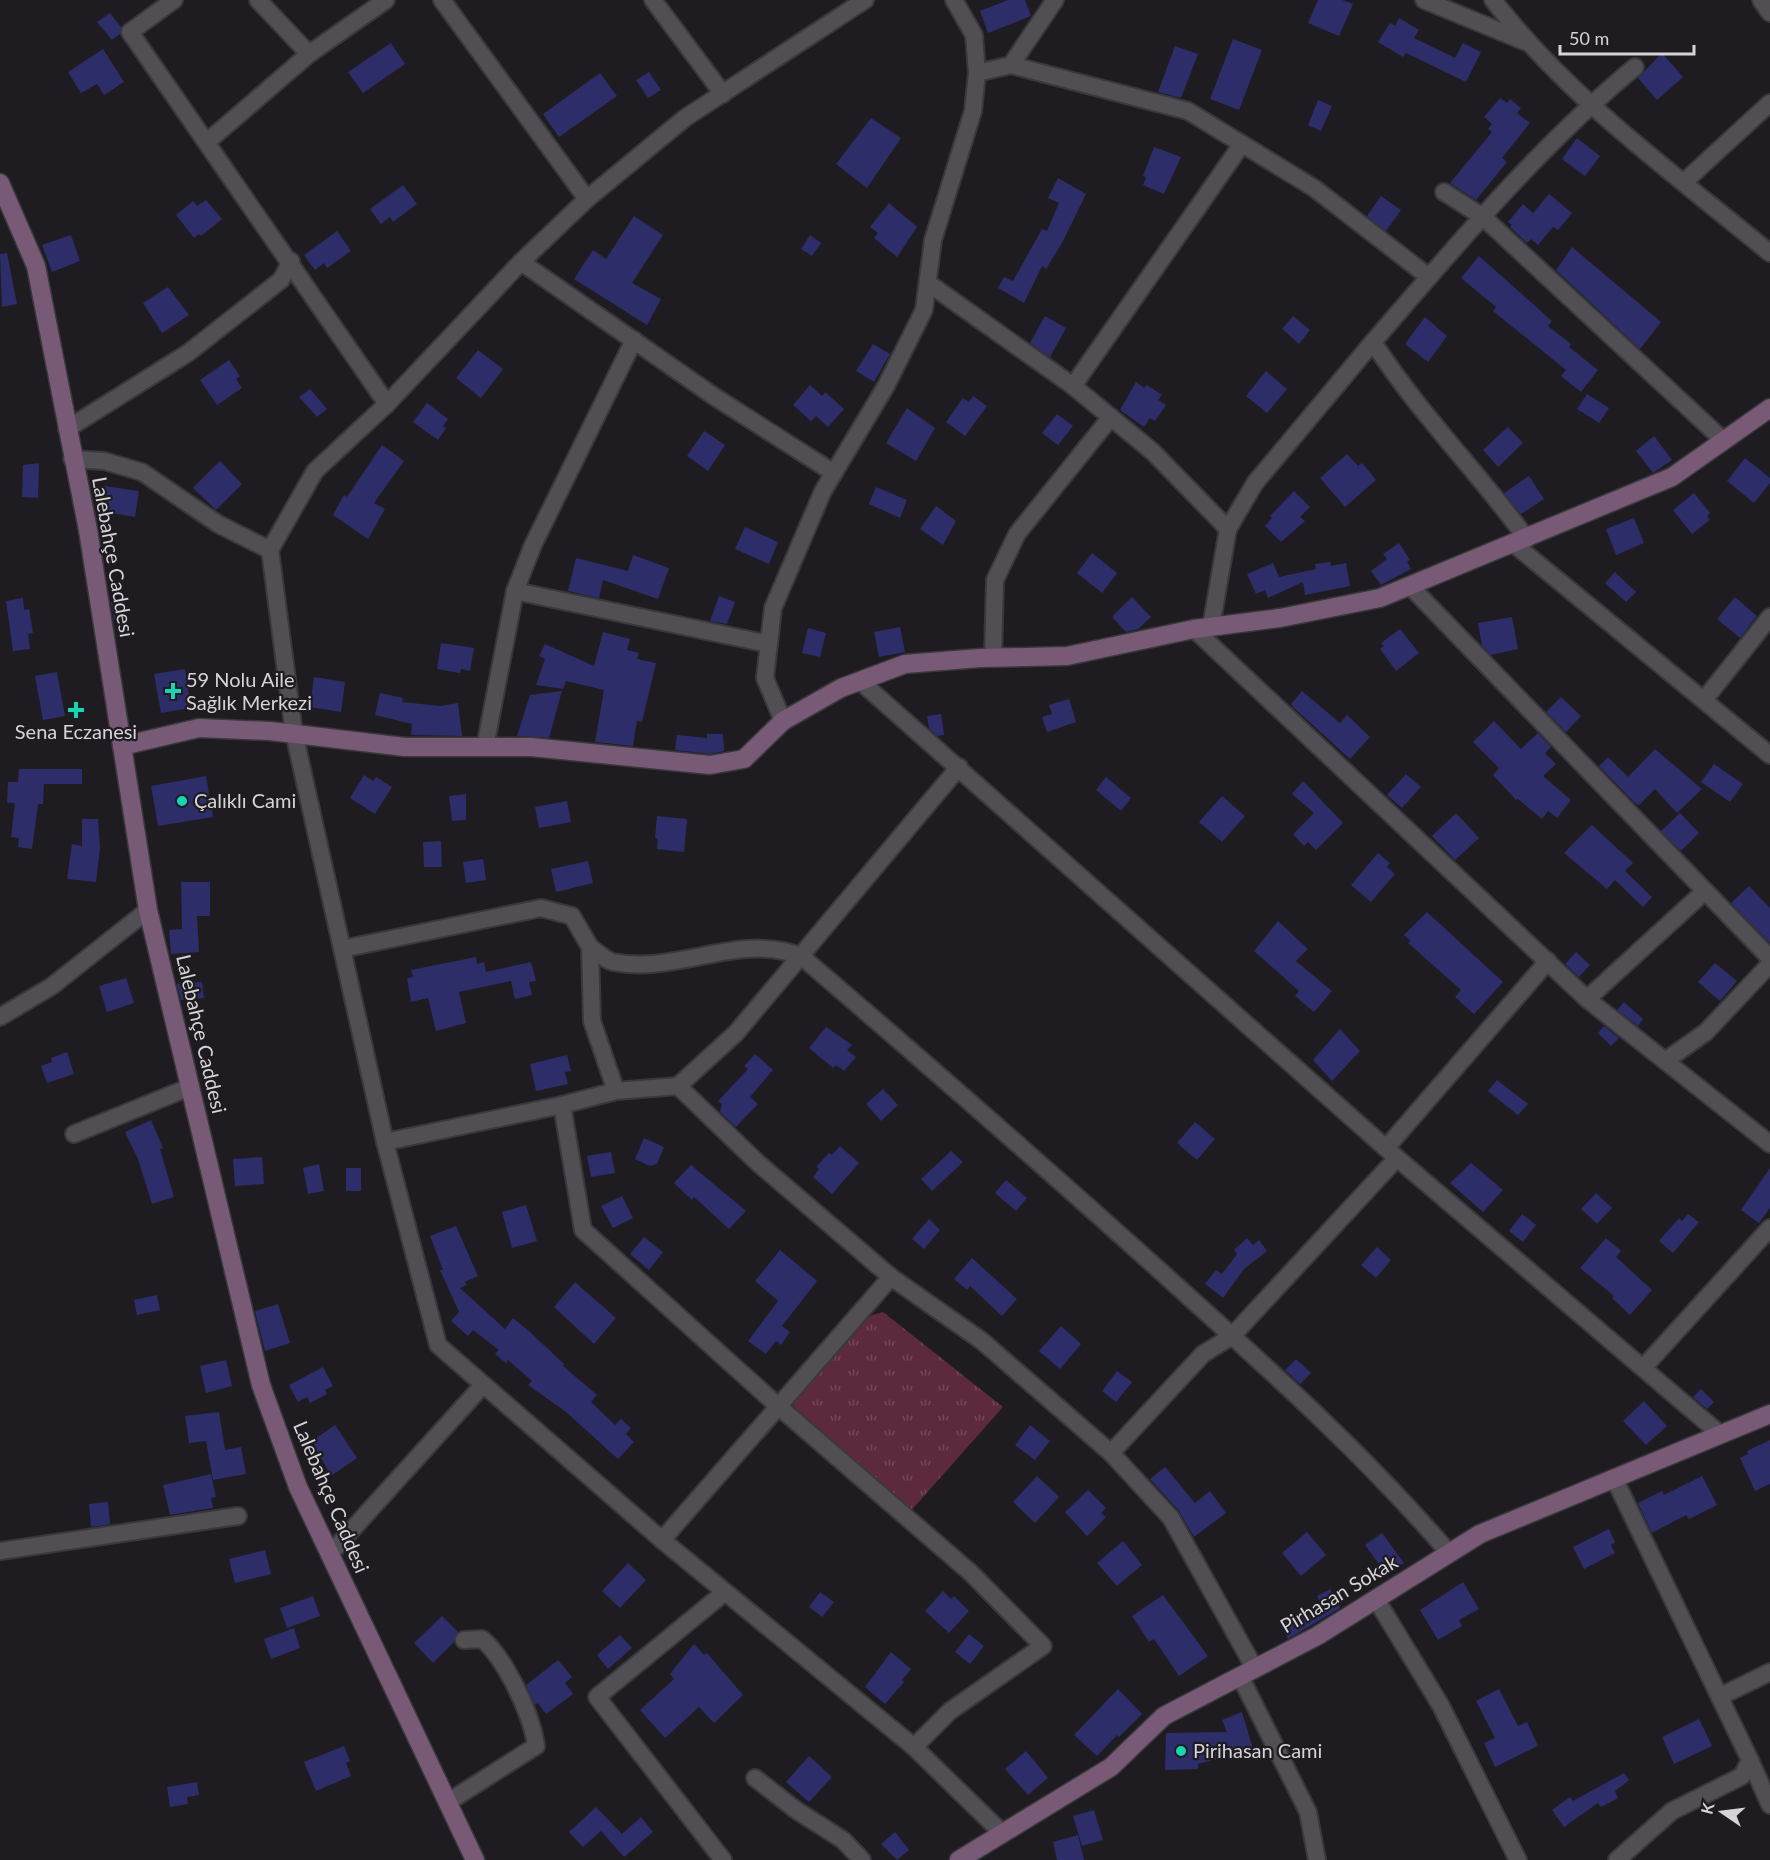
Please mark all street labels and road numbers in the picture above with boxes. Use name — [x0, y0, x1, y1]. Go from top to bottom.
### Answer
street label: Lalebahçe Caddesi — [88, 475, 140, 639]
street label: Lalebahçe Caddesi — [172, 952, 232, 1116]
street label: Lalebahçe Caddesi — [289, 1417, 375, 1576]
street label: Pirhasan Sokak — [1276, 1548, 1402, 1638]

